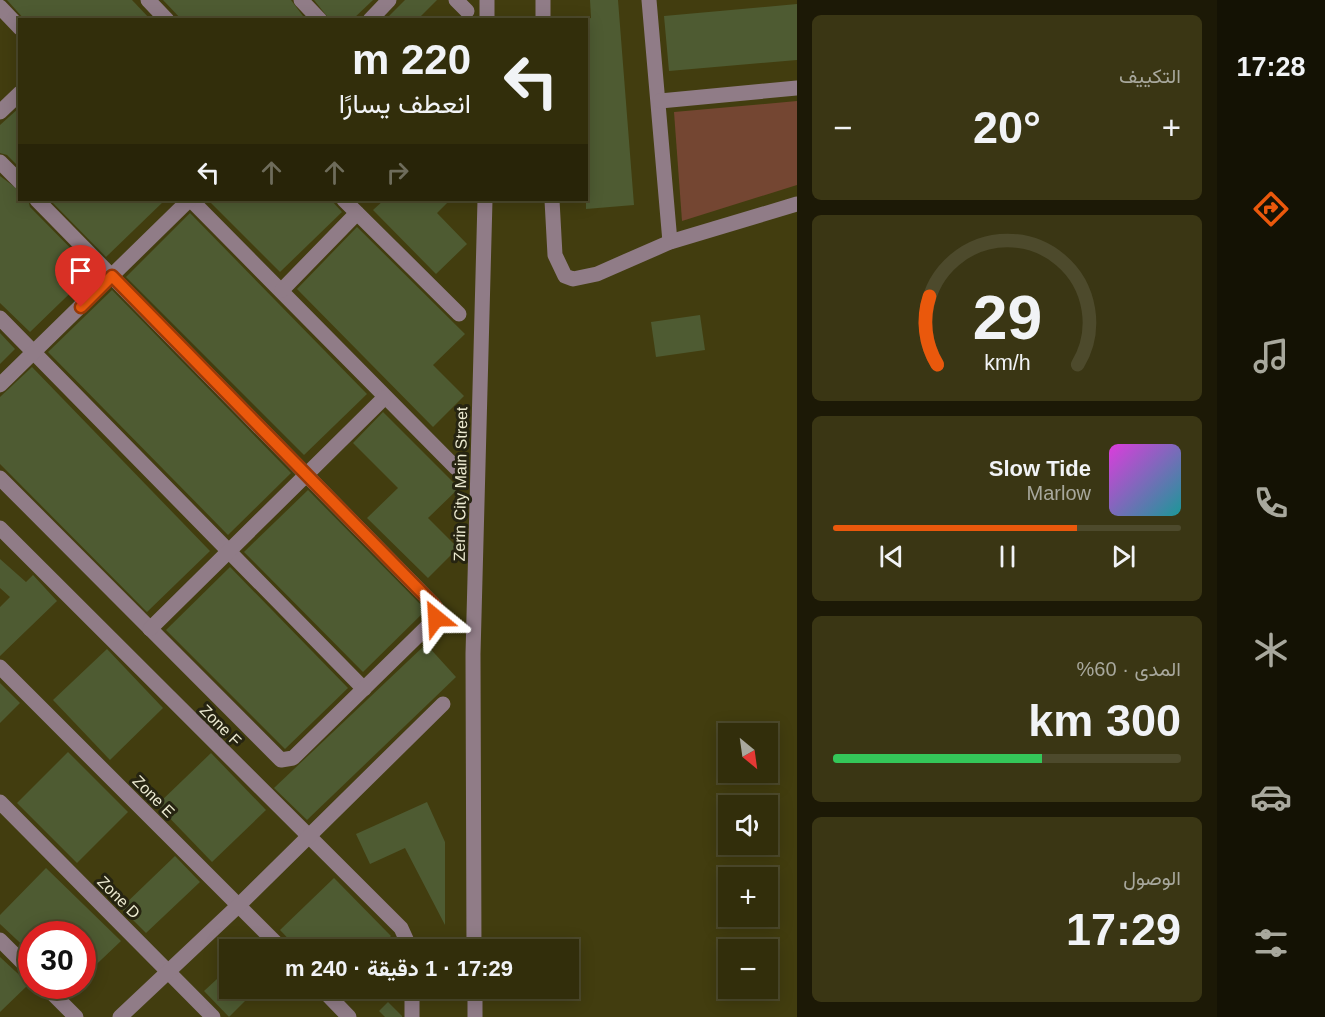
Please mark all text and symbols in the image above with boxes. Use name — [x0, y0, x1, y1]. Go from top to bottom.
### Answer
text: 220 m — [352, 36, 471, 83]
icon: left — [492, 42, 570, 120]
text: 17:28 — [1236, 52, 1306, 82]
text: التكييف — [1119, 65, 1181, 87]
text: انعطف يسارًا — [339, 89, 471, 119]
text: 20° — [973, 102, 1041, 153]
text: − — [833, 109, 852, 146]
text: + — [1162, 109, 1181, 146]
icon: left — [192, 156, 225, 189]
icon: ahead — [255, 156, 288, 189]
icon: ahead — [318, 156, 351, 189]
icon: right — [381, 156, 414, 189]
icon: directions — [1250, 188, 1292, 230]
pin — [55, 245, 106, 307]
icon: arrive — [64, 254, 97, 287]
text: 29 — [972, 283, 1042, 352]
icon: music — [1250, 335, 1292, 377]
text: km/h — [984, 352, 1030, 376]
street label: Zerin City Main Street — [451, 406, 470, 562]
text: Slow Tide — [989, 456, 1091, 481]
text: Marlow — [1027, 482, 1091, 504]
icon: phone — [1250, 482, 1292, 524]
icon: previous — [875, 540, 908, 573]
icon: pause — [991, 540, 1024, 573]
icon: next — [1107, 540, 1140, 573]
position arrow — [404, 586, 468, 650]
icon: climate — [1250, 629, 1292, 671]
text: المدى · 60% — [1077, 658, 1181, 680]
text: 300 km — [1028, 695, 1181, 746]
street label: Zone F — [197, 701, 245, 749]
north arrow — [718, 723, 778, 783]
map controls — [718, 723, 778, 999]
street label: Zone E — [129, 772, 178, 821]
icon: car — [1250, 776, 1292, 818]
button: sound — [718, 795, 778, 855]
button: + — [718, 867, 778, 927]
text: الوصول — [1123, 867, 1181, 889]
street label: Zone D — [94, 873, 143, 922]
text: 17:29 — [1066, 904, 1181, 955]
speed limit sign: 30 — [18, 921, 96, 999]
icon: filters — [1250, 922, 1292, 964]
button: − — [718, 939, 778, 999]
text: 17:29 · 1 دقيقة · 240 m — [285, 956, 513, 981]

